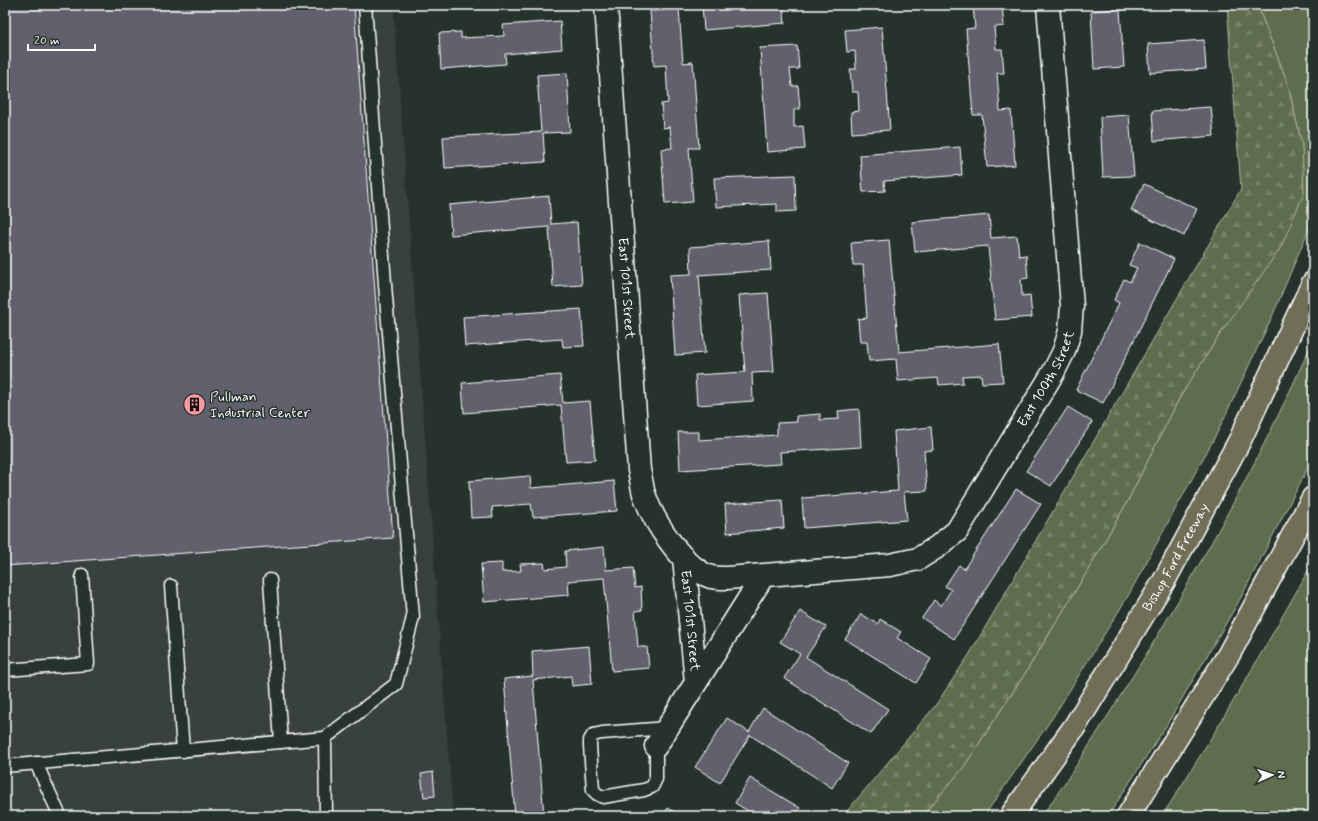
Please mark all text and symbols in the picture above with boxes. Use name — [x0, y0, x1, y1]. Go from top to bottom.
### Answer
scale bar — [28, 26, 95, 52]
text: 20 m — [34, 33, 60, 49]
street label: East 101st Street — [614, 237, 639, 340]
street label: East 100th Street — [1013, 328, 1079, 430]
place label: Pullman Industrial Center — [210, 388, 310, 422]
building icon: Pullman Industrial Center — [181, 392, 207, 418]
street label: Bishop Ford Freeway — [1138, 500, 1213, 615]
street label: East 101st Street — [676, 569, 704, 673]
north arrow — [1252, 755, 1292, 795]
text: N — [1274, 771, 1288, 779]

